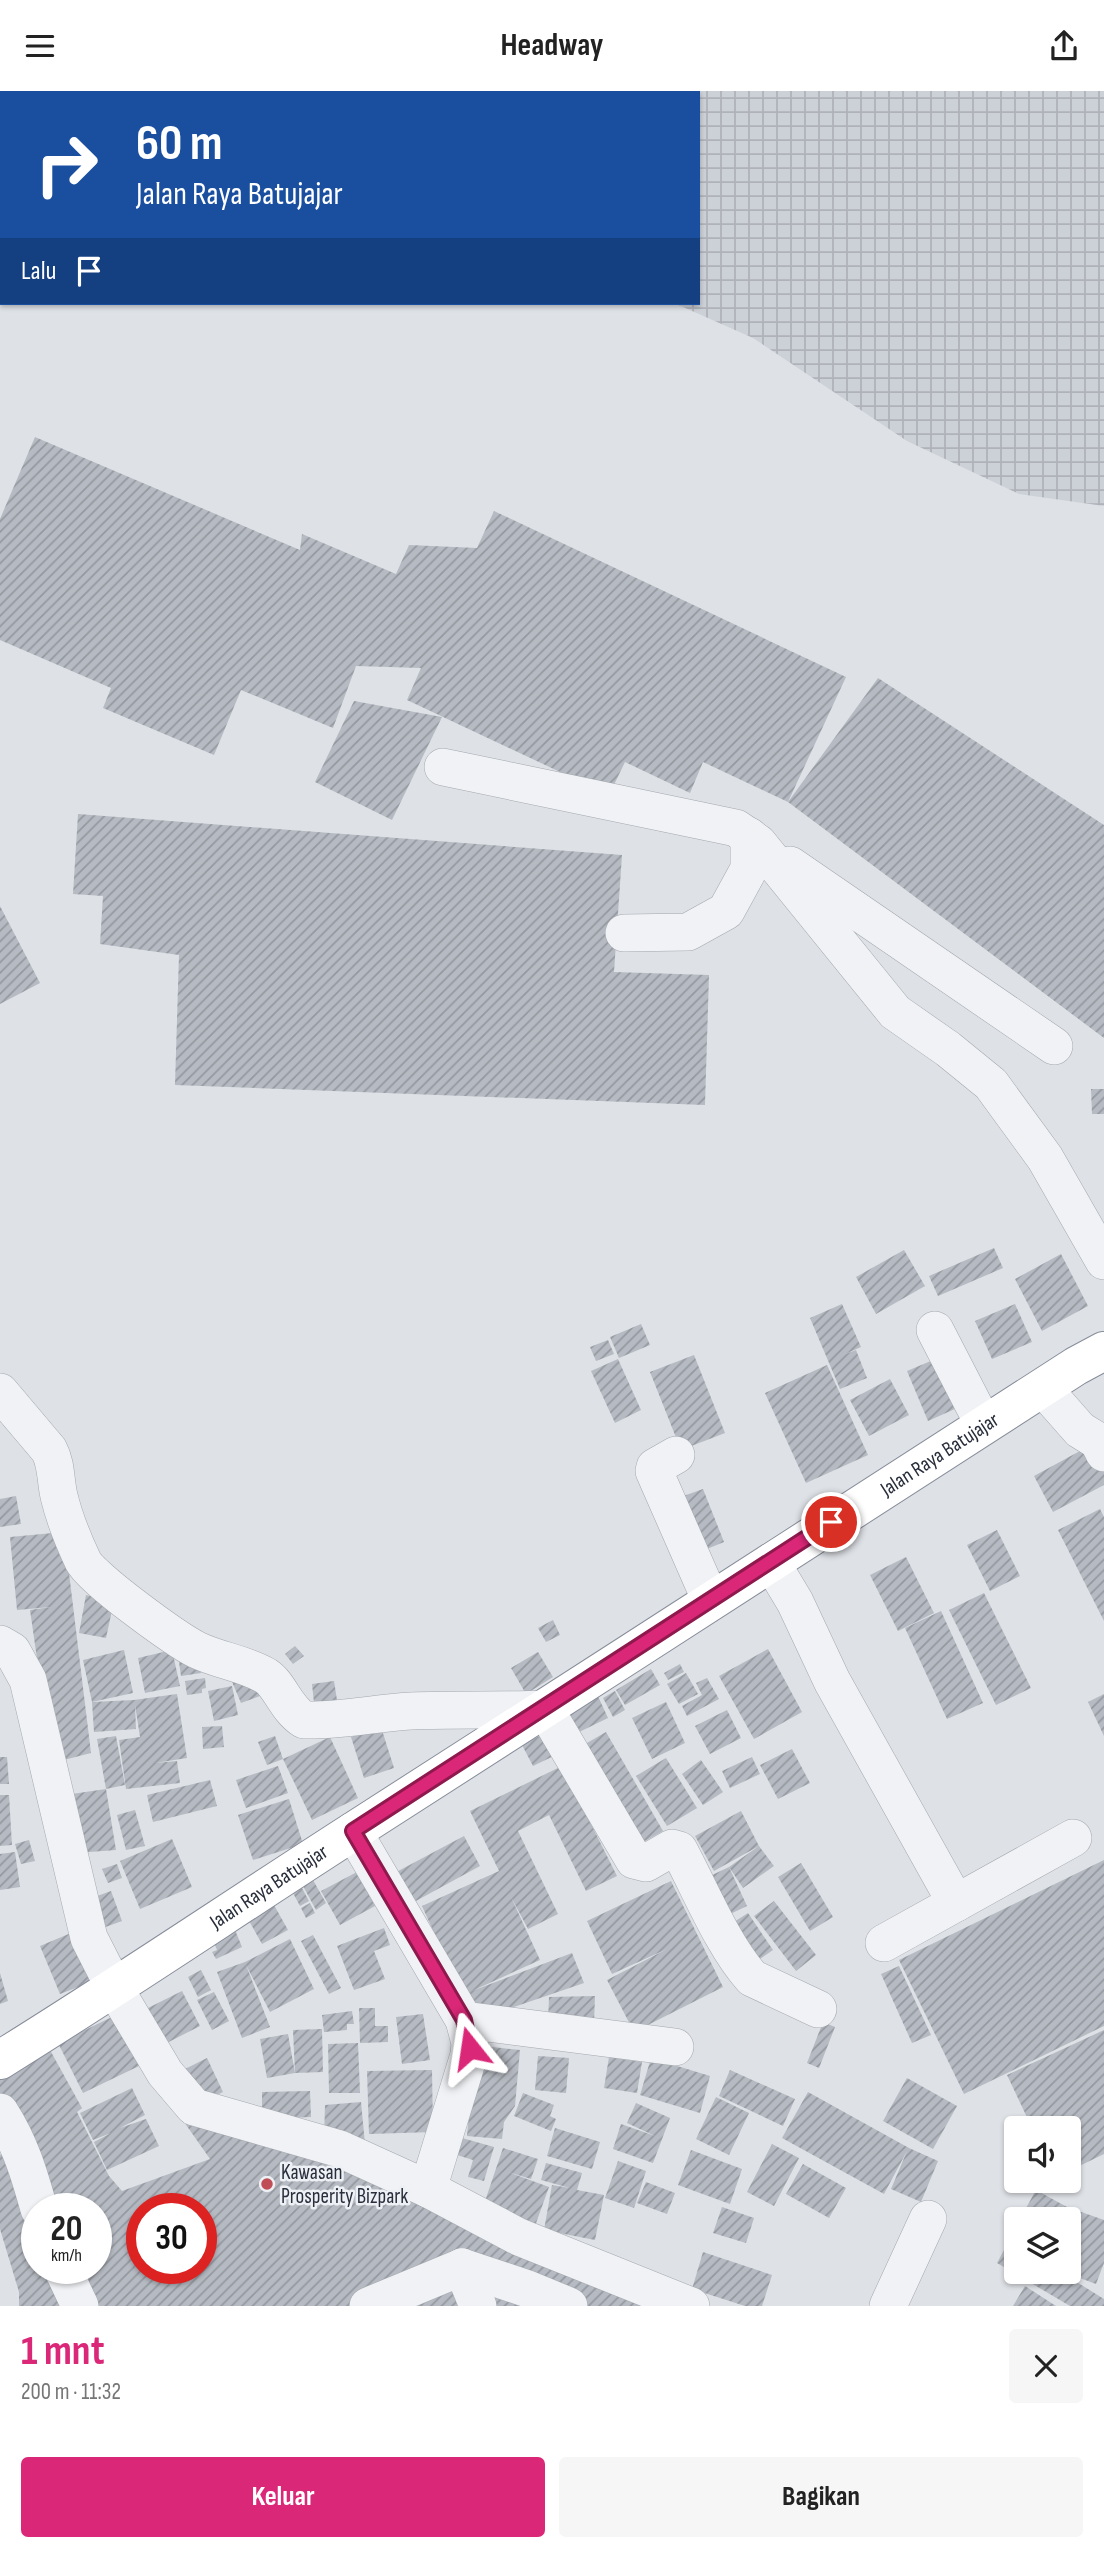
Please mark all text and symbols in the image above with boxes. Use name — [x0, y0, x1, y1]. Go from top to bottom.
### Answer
text: Headway — [501, 26, 603, 65]
icon: menu — [21, 27, 59, 65]
icon: share — [1045, 27, 1083, 65]
text: 60 m — [136, 115, 223, 174]
icon: right — [21, 119, 112, 210]
text: Jalan Raya Batujajar — [136, 175, 343, 214]
icon: arrive — [70, 252, 108, 290]
text: Lalu — [21, 256, 56, 287]
street label: Jalan Raya Batujajar — [875, 1407, 1004, 1502]
pin — [801, 1492, 861, 1552]
icon: arrive — [812, 1503, 850, 1541]
street label: Jalan Raya Batujajar — [205, 1839, 333, 1935]
position arrow — [433, 2011, 507, 2085]
map controls — [1004, 2116, 1081, 2284]
button: sound — [1004, 2116, 1081, 2193]
place label: Kawasan Prosperity Bizpark — [281, 2160, 408, 2209]
marker: Kawasan Prosperity Bizpark — [259, 2176, 275, 2192]
speed limit sign: 30 — [126, 2193, 217, 2284]
button: layers — [1004, 2207, 1081, 2284]
text: 20 — [51, 2208, 83, 2251]
text: km/h — [51, 2245, 82, 2266]
text: 1 mnt — [21, 2326, 105, 2377]
button: close — [1009, 2329, 1083, 2403]
text: 200 m · 11:32 — [21, 2378, 121, 2406]
button: Keluar — [21, 2457, 545, 2537]
button: Bagikan — [559, 2457, 1083, 2537]

